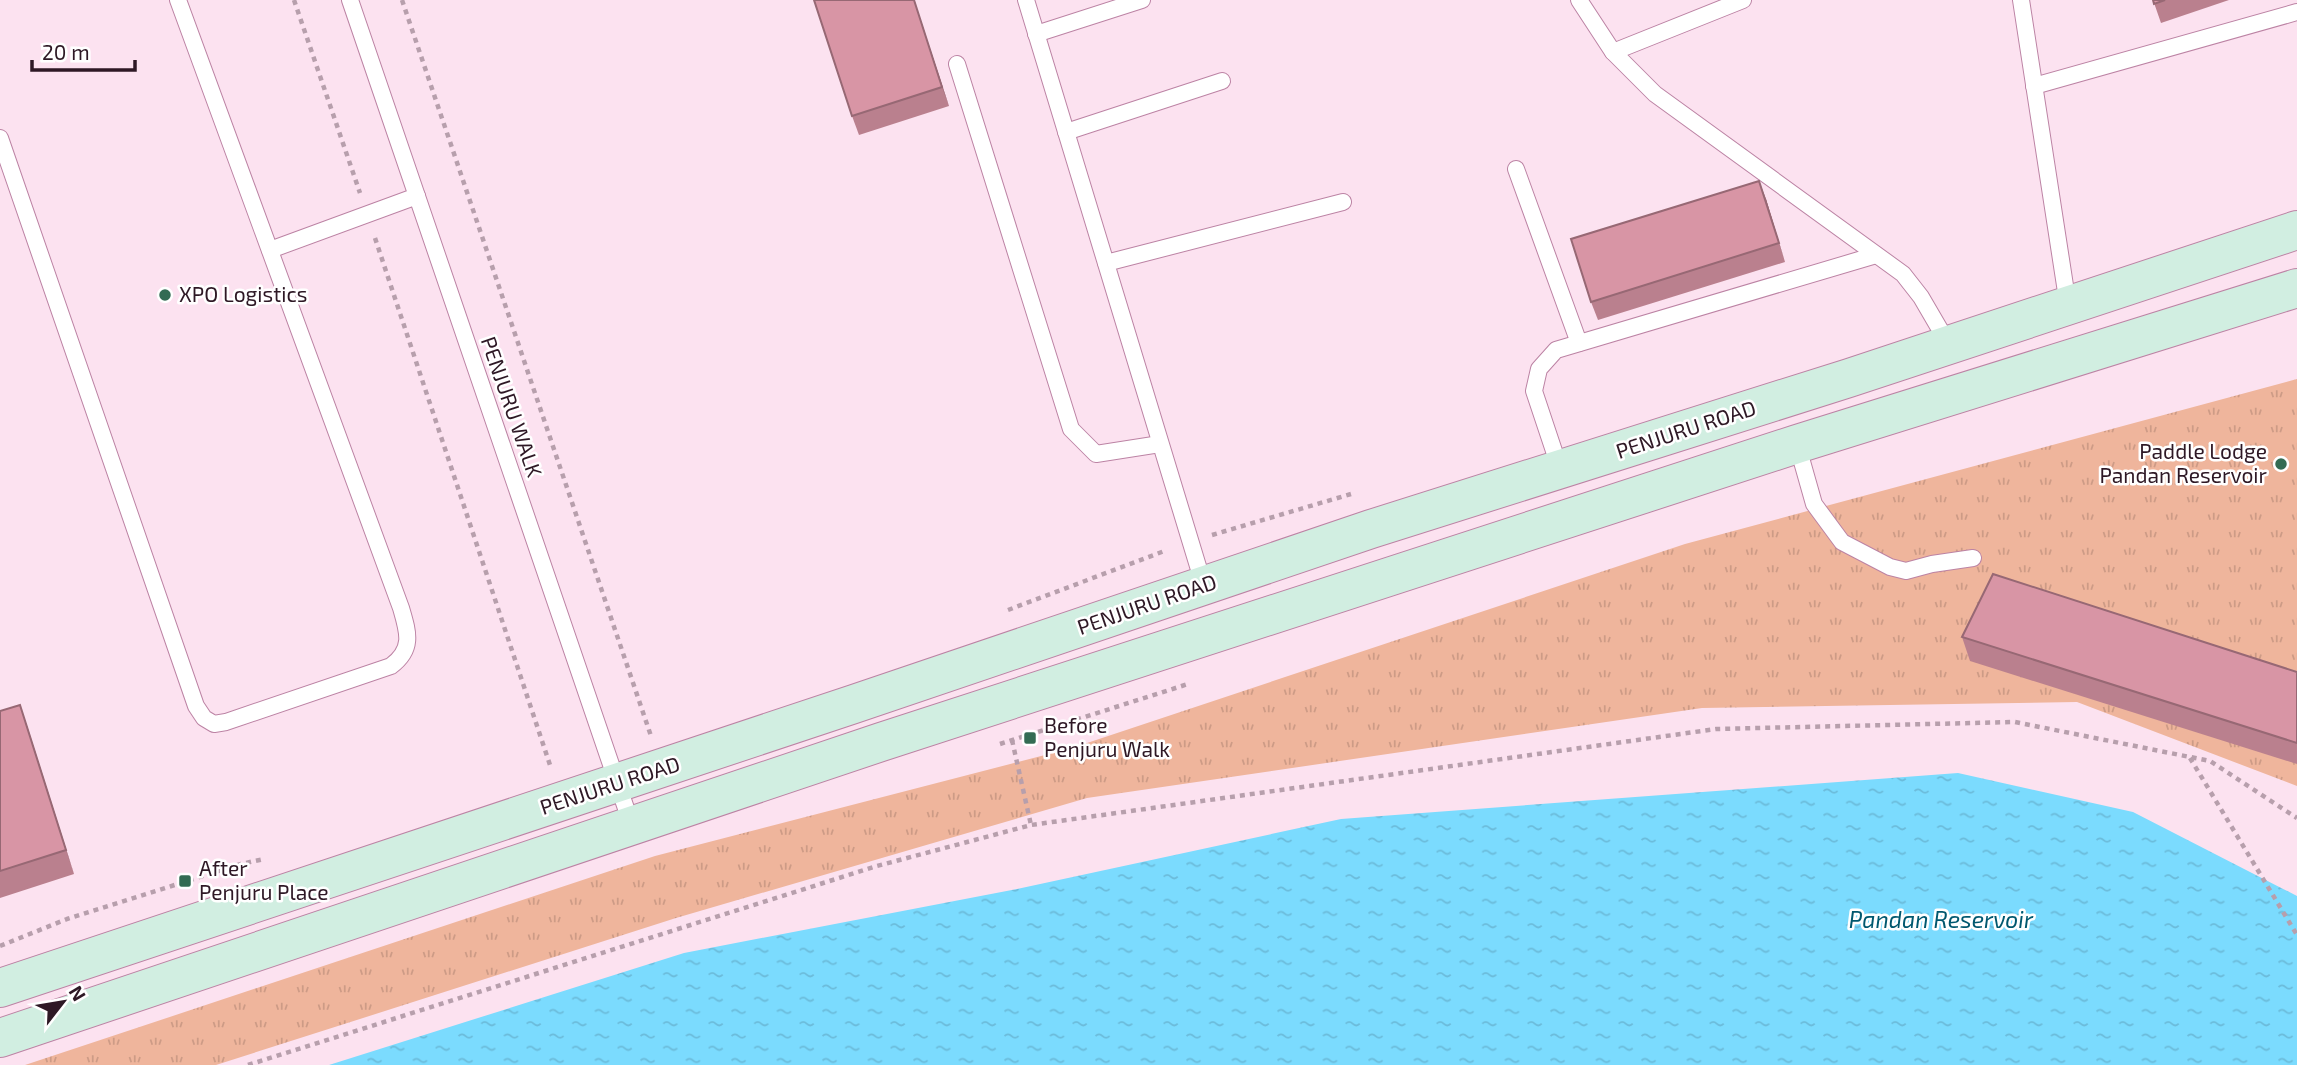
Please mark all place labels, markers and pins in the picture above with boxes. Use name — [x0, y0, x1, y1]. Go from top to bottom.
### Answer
place label: XPO Logistics — [179, 281, 307, 306]
marker: XPO Logistics — [157, 287, 173, 303]
place label: Paddle Lodge Pandan Reservoir — [2099, 438, 2268, 487]
marker: Paddle Lodge Pandan Reservoir — [2273, 456, 2289, 472]
place label: Before Penjuru Walk — [1044, 712, 1170, 762]
marker: Before Penjuru Walk — [1022, 730, 1038, 746]
place label: After Penjuru Place — [199, 855, 329, 905]
marker: After Penjuru Place — [177, 873, 193, 889]

